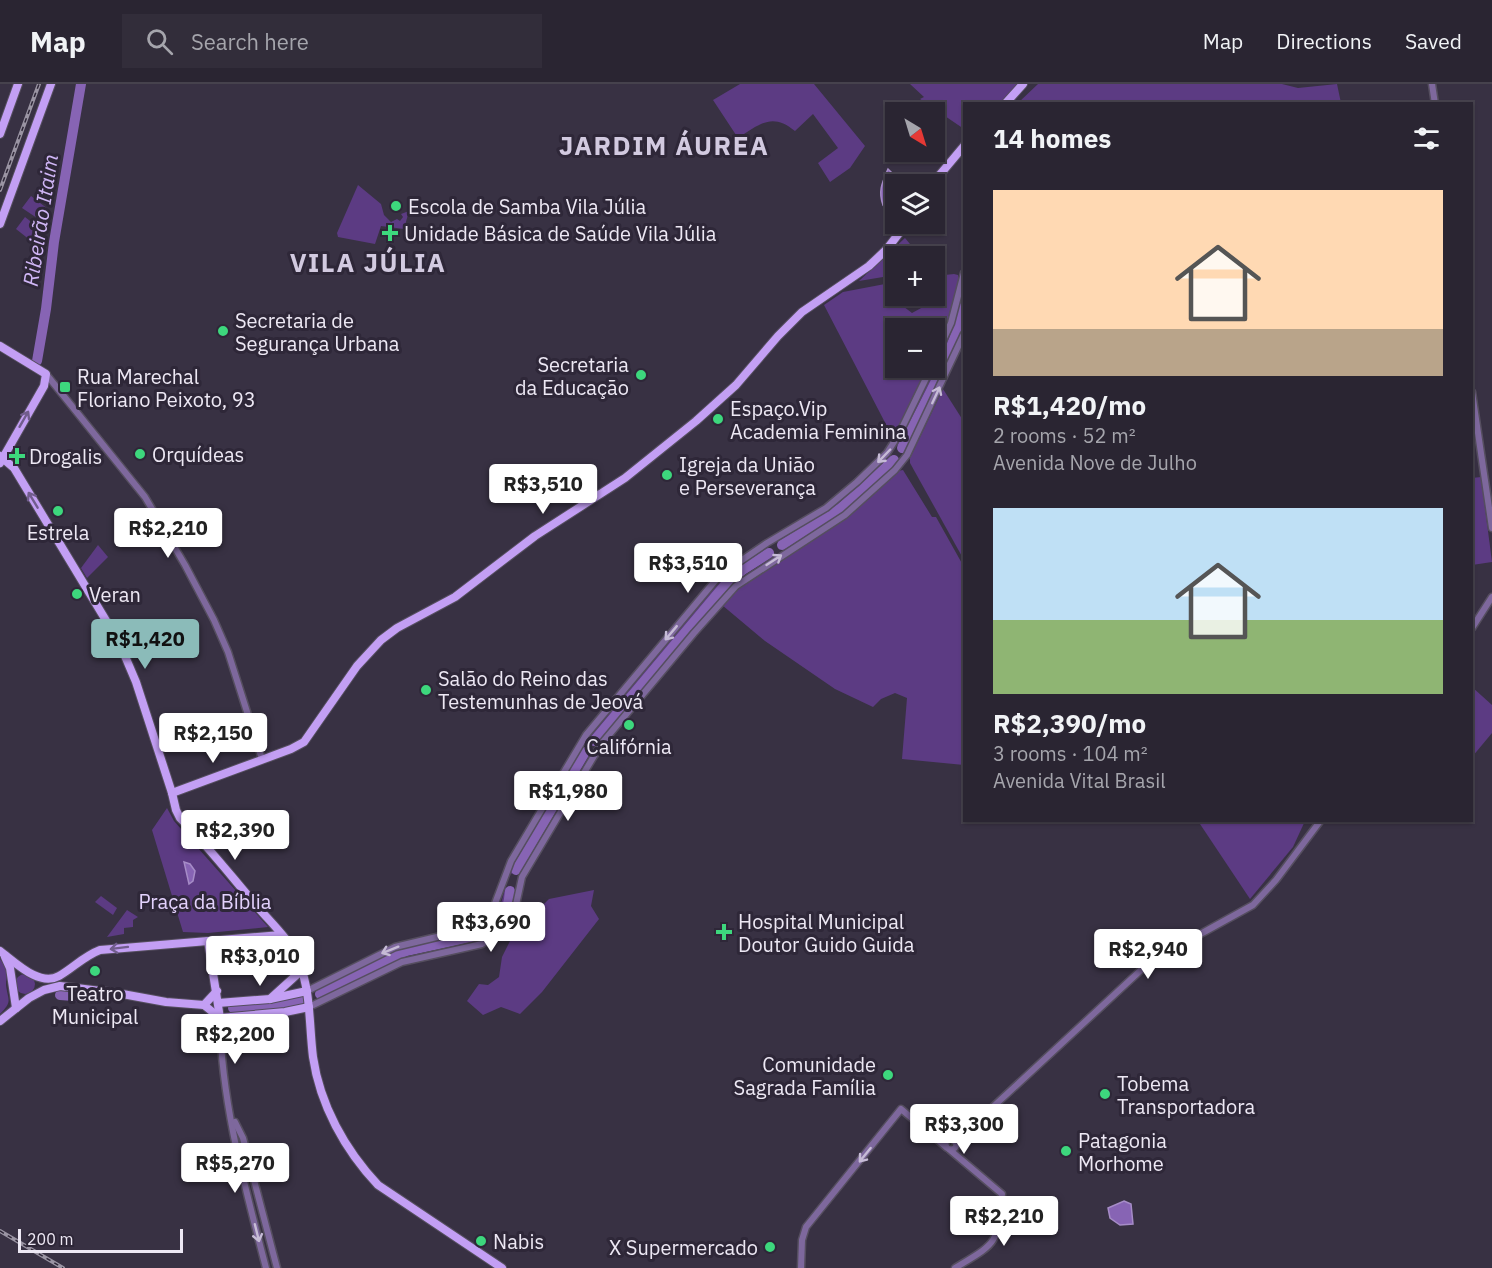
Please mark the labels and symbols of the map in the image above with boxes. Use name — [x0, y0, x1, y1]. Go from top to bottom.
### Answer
north arrow — [885, 102, 945, 162]
district label: JARDIM ÁUREA — [559, 128, 769, 162]
water label: Ribeirão Itaim — [16, 152, 64, 288]
place label: Escola de Samba Vila Júlia — [408, 193, 646, 220]
marker: Escola de Samba Vila Júlia — [389, 199, 403, 213]
place label: Unidade Básica de Saúde Vila Júlia — [404, 220, 717, 247]
marker: Unidade Básica de Saúde Vila Júlia — [381, 224, 399, 242]
district label: VILA JÚLIA — [290, 245, 446, 279]
place label: Secretaria de Segurança Urbana — [235, 307, 400, 357]
marker: Secretaria de Segurança Urbana — [216, 324, 230, 338]
place label: Secretaria da Educação — [515, 351, 629, 401]
place label: Rua Marechal Floriano Peixoto, 93 — [77, 363, 256, 413]
marker: Secretaria da Educação — [634, 368, 648, 382]
marker: Rua Marechal Floriano Peixoto, 93 — [58, 380, 72, 394]
one-way arrow — [930, 386, 942, 404]
place label: Espaço.Vip Academia Feminina — [730, 395, 907, 445]
one-way arrow — [18, 411, 30, 428]
marker: Espaço.Vip Academia Feminina — [711, 412, 725, 426]
place label: Orquídeas — [152, 441, 244, 468]
place label: Drogalis — [29, 443, 102, 470]
marker: Orquídeas — [133, 447, 147, 461]
one-way arrow — [876, 448, 891, 463]
marker: Drogalis — [10, 449, 24, 463]
place label: Igreja da União e Perseverança — [679, 451, 816, 501]
pin: R$3,510 — [488, 464, 598, 515]
marker: Igreja da União e Perseverança — [660, 468, 674, 482]
one-way arrow — [26, 492, 38, 509]
marker: Estrela — [51, 504, 65, 518]
pin: R$2,210 — [113, 508, 223, 559]
place label: Estrela — [27, 519, 90, 546]
pin: R$3,510 — [633, 543, 743, 594]
one-way arrow — [766, 553, 783, 566]
place label: Veran — [89, 581, 141, 608]
marker: Veran — [70, 587, 84, 601]
pin: R$1,420 — [90, 619, 200, 670]
one-way arrow — [665, 624, 678, 640]
place label: Salão do Reino das Testemunhas de Jeová — [438, 665, 643, 715]
marker: Salão do Reino das Testemunhas de Jeová — [419, 683, 433, 697]
pin: R$2,150 — [158, 713, 268, 764]
marker: Califórnia — [622, 718, 636, 732]
place label: Califórnia — [586, 733, 672, 760]
pin: R$1,980 — [513, 771, 623, 822]
pin: R$2,390 — [180, 810, 290, 861]
park label: Praça da Bíblia — [138, 888, 272, 915]
pin: R$3,690 — [436, 902, 546, 953]
place label: Hospital Municipal Doutor Guido Guida — [738, 908, 915, 958]
marker: Hospital Municipal Doutor Guido Guida — [715, 923, 733, 941]
pin: R$2,940 — [1093, 929, 1203, 980]
pin: R$3,010 — [205, 936, 315, 987]
one-way arrow — [109, 943, 129, 954]
one-way arrow — [381, 945, 400, 956]
marker: Teatro Municipal — [88, 964, 102, 978]
place label: Teatro Municipal — [52, 980, 138, 1030]
pin: R$2,200 — [180, 1014, 290, 1065]
place label: Comunidade Sagrada Família — [734, 1051, 876, 1101]
marker: Comunidade Sagrada Família — [881, 1068, 895, 1082]
place label: Tobema Transportadora — [1117, 1070, 1256, 1120]
marker: Tobema Transportadora — [1098, 1087, 1112, 1101]
pin: R$3,300 — [909, 1104, 1019, 1155]
place label: Patagonia Morhome — [1078, 1127, 1167, 1177]
pin: R$5,270 — [180, 1143, 290, 1194]
marker: Patagonia Morhome — [1059, 1144, 1073, 1158]
one-way arrow — [858, 1147, 871, 1163]
pin: R$2,210 — [949, 1196, 1059, 1247]
one-way arrow — [252, 1223, 263, 1242]
scale bar — [18, 1226, 183, 1254]
place label: Nabis — [493, 1228, 544, 1255]
marker: Nabis — [474, 1234, 488, 1248]
place label: X Supermercado — [609, 1234, 758, 1261]
marker: X Supermercado — [763, 1240, 777, 1254]

